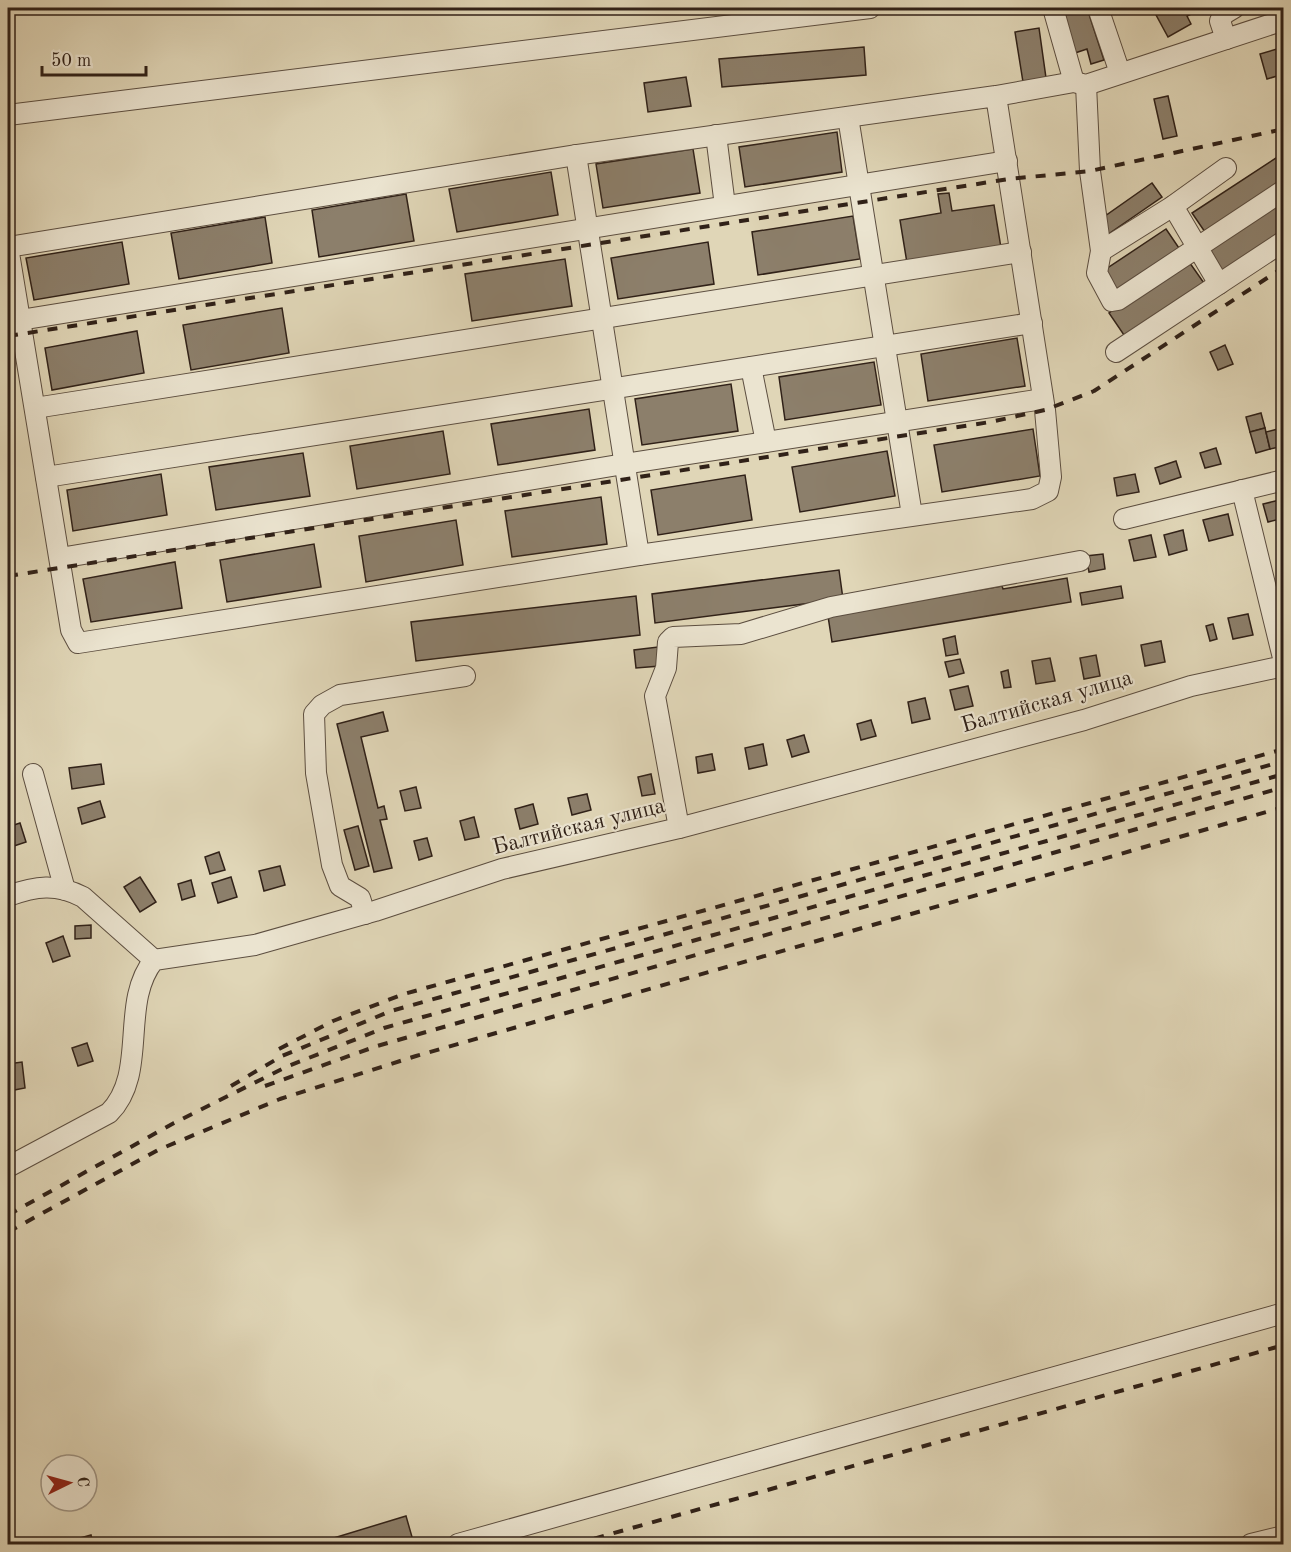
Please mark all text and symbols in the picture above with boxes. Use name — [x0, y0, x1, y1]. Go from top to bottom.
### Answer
scale bar — [42, 39, 146, 77]
text: 50 m — [51, 52, 91, 70]
street label: Балтийская улица — [959, 667, 1135, 737]
street label: Балтийская улица — [490, 795, 668, 859]
north arrow — [39, 1453, 99, 1513]
text: С — [74, 1476, 90, 1488]

